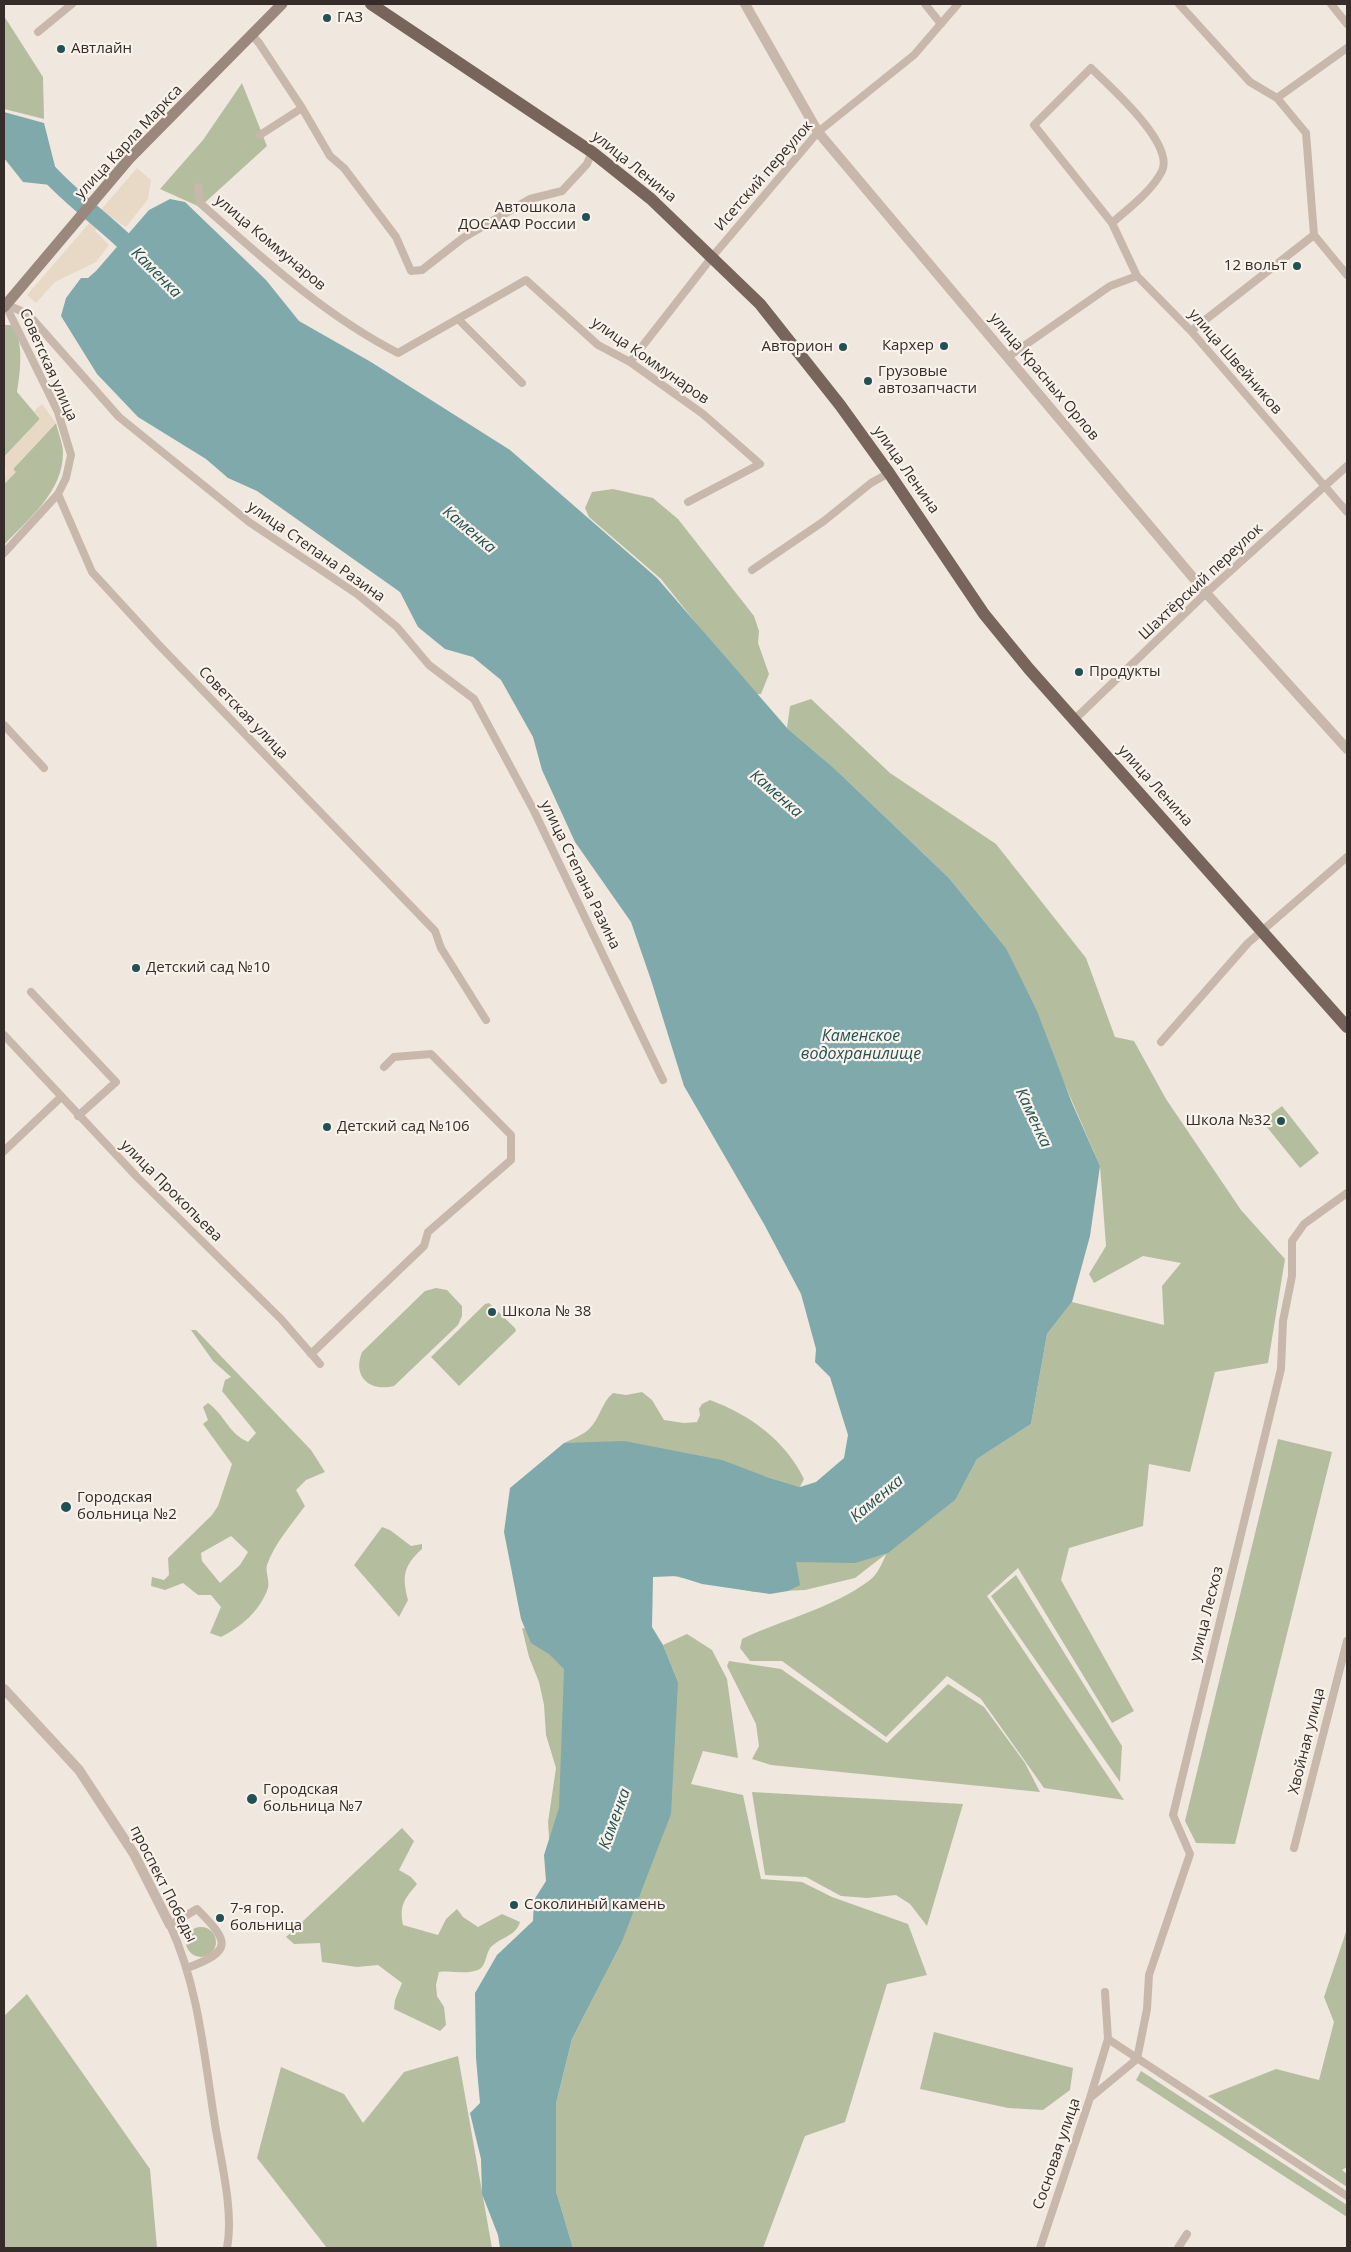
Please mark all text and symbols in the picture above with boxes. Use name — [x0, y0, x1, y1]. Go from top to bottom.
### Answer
place label: ГАЗ — [337, 9, 363, 27]
marker: ГАЗ — [321, 12, 333, 24]
place label: Автлайн — [71, 40, 132, 58]
marker: Автлайн — [55, 43, 67, 55]
street label: улица Карла Маркса — [72, 81, 186, 203]
street label: Исетский переулок — [711, 117, 817, 235]
street label: улица Ленина — [588, 128, 680, 206]
street label: улица Коммунаров — [211, 191, 329, 295]
place label: Автошкола ДОСААФ России — [458, 199, 576, 234]
marker: Автошкола ДОСААФ России — [580, 211, 592, 223]
water label: Каменка — [127, 244, 185, 302]
place label: 12 вольт — [1224, 257, 1287, 275]
marker: 12 вольт — [1291, 260, 1303, 272]
street label: Советская улица — [15, 306, 81, 424]
street label: улица Швейников — [1184, 306, 1286, 418]
street label: улица Красных Орлов — [985, 310, 1103, 444]
street label: улица Коммунаров — [588, 314, 712, 408]
place label: Кархер — [882, 337, 934, 355]
place label: Авторион — [762, 338, 833, 356]
marker: Кархер — [938, 340, 950, 352]
marker: Авторион — [837, 341, 849, 353]
place label: Грузовые автозапчасти — [878, 363, 977, 398]
marker: Грузовые автозапчасти — [862, 375, 874, 387]
street label: улица Ленина — [869, 423, 943, 517]
street label: улица Степана Разина — [244, 498, 388, 606]
water label: Каменка — [439, 502, 499, 558]
street label: Шахтёрский переулок — [1135, 520, 1267, 644]
street label: Советская улица — [194, 663, 292, 763]
place label: Продукты — [1089, 663, 1161, 681]
marker: Продукты — [1073, 666, 1085, 678]
street label: улица Ленина — [1114, 742, 1196, 830]
water label: Каменка — [746, 766, 806, 822]
street label: улица Степана Разина — [536, 798, 624, 952]
place label: Детский сад №10 — [146, 959, 270, 977]
marker: Детский сад №10 — [130, 962, 142, 974]
water label: Каменское водохранилище — [801, 1026, 921, 1064]
water label: Каменка — [1011, 1085, 1055, 1151]
place label: Школа №32 — [1186, 1112, 1271, 1130]
marker: Школа №32 — [1275, 1115, 1287, 1127]
place label: Детский сад №106 — [337, 1118, 470, 1136]
marker: Детский сад №106 — [321, 1121, 333, 1133]
street label: улица Прокопьева — [116, 1136, 226, 1246]
place label: Школа № 38 — [502, 1303, 591, 1321]
marker: Школа № 38 — [486, 1306, 498, 1318]
water label: Каменка — [847, 1471, 907, 1527]
place label: Городская больница №2 — [77, 1489, 177, 1524]
marker: Городская больница №2 — [59, 1500, 73, 1514]
street label: улица Лесхоз — [1186, 1565, 1228, 1663]
street label: Хвойная улица — [1285, 1686, 1329, 1796]
place label: Городская больница №7 — [263, 1781, 363, 1816]
water label: Каменка — [595, 1786, 635, 1852]
marker: Городская больница №7 — [245, 1792, 259, 1806]
street label: проспект Победы — [126, 1823, 200, 1945]
place label: Соколиный камень — [524, 1896, 666, 1914]
marker: Соколиный камень — [508, 1899, 520, 1911]
place label: 7-я гор. больница — [230, 1900, 302, 1935]
marker: 7-я гор. больница — [214, 1912, 226, 1924]
street label: Сосновая улица — [1029, 2096, 1085, 2212]

